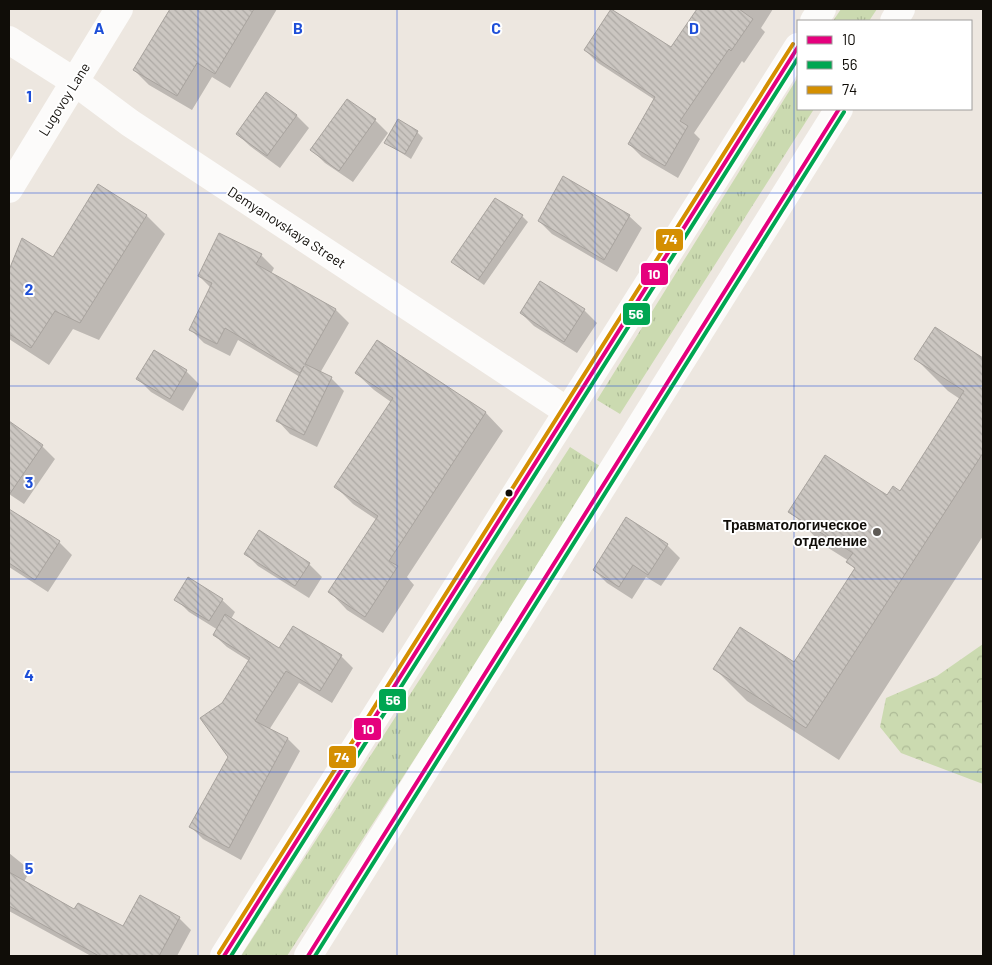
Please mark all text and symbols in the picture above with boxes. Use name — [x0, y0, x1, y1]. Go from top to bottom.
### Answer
text: A — [94, 18, 105, 37]
text: B — [293, 18, 303, 37]
text: C — [491, 18, 501, 37]
text: D — [689, 18, 699, 37]
legend — [797, 20, 972, 110]
text: 10 — [842, 30, 856, 48]
text: 56 — [842, 55, 857, 73]
street label: Lugovoy Lane — [35, 59, 93, 139]
text: 74 — [842, 80, 857, 98]
text: 1 — [26, 86, 32, 105]
street label: Demyanovskaya Street — [225, 183, 349, 271]
line badge: 74 — [655, 228, 684, 252]
text: 74 — [662, 230, 678, 247]
line badge: 10 — [640, 262, 669, 286]
text: 10 — [648, 265, 660, 282]
text: 2 — [25, 279, 34, 298]
line badge: 56 — [622, 302, 651, 326]
text: 56 — [628, 305, 644, 322]
text: 3 — [25, 472, 33, 491]
unlabelled marker — [504, 488, 514, 498]
place label: Травматологическое отделение — [723, 516, 867, 549]
marker: Травматологическое отделение — [871, 526, 883, 538]
text: 4 — [24, 665, 34, 684]
line badge: 56 — [378, 688, 407, 712]
text: 56 — [385, 691, 401, 708]
line badge: 10 — [353, 717, 382, 741]
text: 10 — [362, 720, 374, 737]
line badge: 74 — [328, 745, 357, 769]
text: 74 — [334, 748, 350, 765]
text: 5 — [25, 858, 34, 877]

